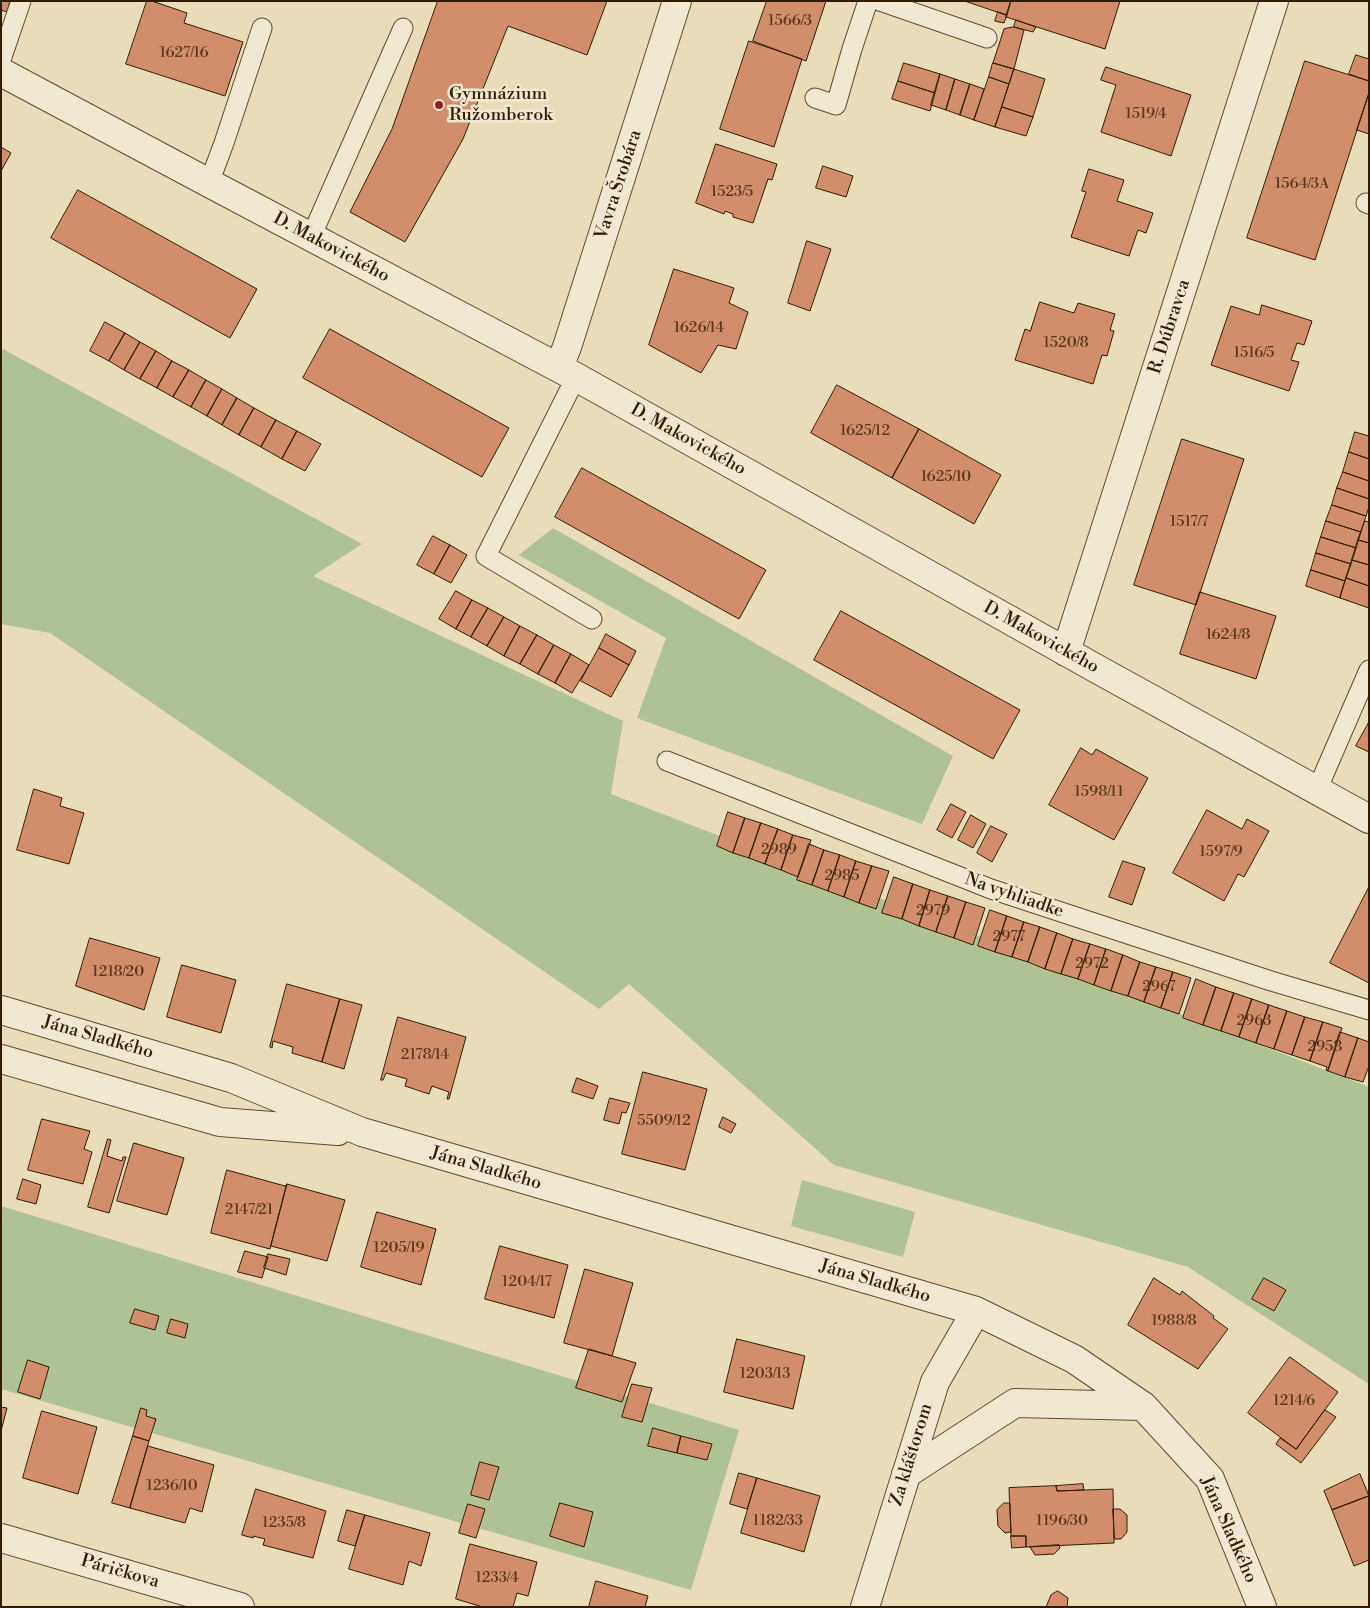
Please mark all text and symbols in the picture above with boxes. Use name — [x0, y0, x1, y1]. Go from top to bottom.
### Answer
house number: 1566/3 — [768, 12, 812, 30]
house number: 1627/16 — [160, 44, 208, 62]
place label: Gymnázium Ružomberok — [449, 84, 553, 126]
marker: Gymnázium Ružomberok — [433, 99, 445, 111]
house number: 1519/4 — [1125, 105, 1167, 123]
street label: Vavra Šrobára — [591, 127, 647, 243]
house number: 1564/3A — [1275, 175, 1329, 193]
house number: 1523/5 — [711, 183, 753, 201]
street label: D. Makovického — [269, 208, 393, 288]
street label: R. Dúbravca — [1145, 277, 1195, 377]
house number: 1626/14 — [674, 319, 724, 337]
house number: 1520/8 — [1043, 334, 1089, 352]
house number: 1516/5 — [1234, 344, 1274, 362]
street label: D. Makovického — [626, 399, 750, 481]
house number: 1625/12 — [840, 422, 890, 440]
house number: 1625/10 — [921, 468, 971, 486]
house number: 1517/7 — [1170, 513, 1208, 531]
street label: D. Makovického — [979, 597, 1103, 679]
house number: 1624/8 — [1206, 626, 1250, 644]
house number: 1598/11 — [1074, 783, 1124, 801]
house number: 2989 — [761, 841, 797, 859]
house number: 1597/9 — [1199, 843, 1243, 861]
house number: 2985 — [824, 867, 860, 885]
street label: Na vyhliadke — [962, 869, 1066, 923]
house number: 2979 — [916, 902, 950, 920]
house number: 2977 — [993, 928, 1025, 946]
house number: 2972 — [1075, 955, 1109, 973]
house number: 1218/20 — [92, 963, 144, 981]
house number: 2967 — [1142, 978, 1176, 996]
street label: Jána Sladkého — [40, 1012, 156, 1064]
house number: 2963 — [1236, 1012, 1272, 1030]
house number: 2958 — [1307, 1038, 1343, 1056]
house number: 2178/14 — [401, 1046, 449, 1064]
house number: 5509/12 — [637, 1112, 691, 1130]
street label: Jána Sladkého — [428, 1143, 544, 1195]
house number: 2147/21 — [225, 1201, 273, 1219]
house number: 1205/19 — [373, 1239, 425, 1257]
street label: Jána Sladkého — [817, 1256, 933, 1308]
house number: 1204/17 — [502, 1273, 552, 1291]
house number: 1988/8 — [1151, 1312, 1197, 1330]
house number: 1203/13 — [739, 1365, 791, 1383]
house number: 1214/6 — [1273, 1392, 1315, 1410]
street label: Za kláštorom — [886, 1401, 938, 1509]
street label: Jána Sladkého — [1195, 1473, 1261, 1587]
house number: 1236/10 — [146, 1477, 198, 1495]
house number: 1182/33 — [753, 1512, 803, 1530]
house number: 1196/30 — [1036, 1512, 1088, 1530]
house number: 1235/8 — [262, 1514, 306, 1532]
street label: Páričkova — [78, 1551, 162, 1593]
house number: 1233/4 — [475, 1569, 519, 1587]

